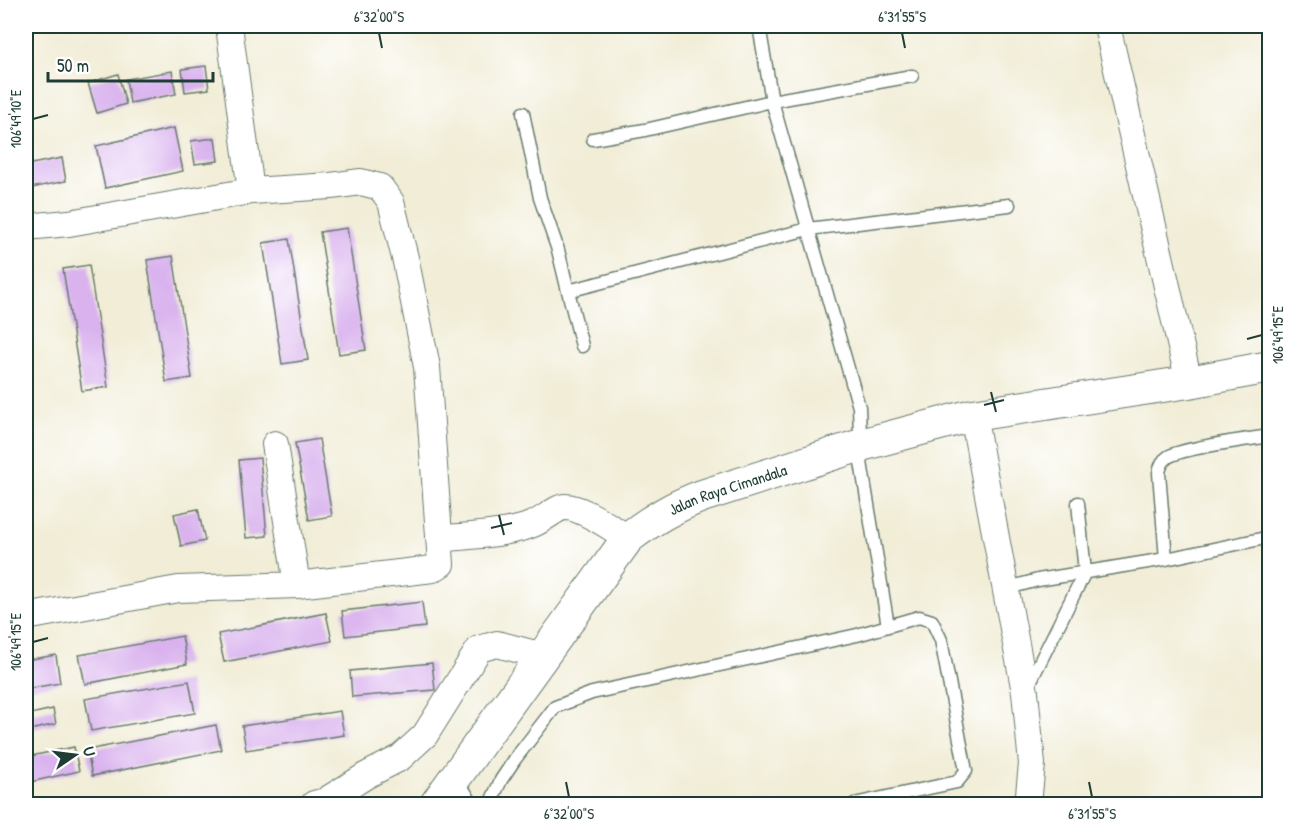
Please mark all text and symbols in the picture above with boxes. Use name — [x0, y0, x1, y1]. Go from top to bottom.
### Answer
text: 6°32'00"S — [354, 6, 404, 27]
text: 6°31'55"S — [878, 6, 926, 27]
scale bar — [48, 45, 213, 83]
text: 50 m — [57, 53, 89, 78]
text: 106°49'10"E — [5, 89, 26, 148]
text: 106°49'15"E — [1267, 306, 1288, 364]
street label: Jalan Raya Cimandala — [665, 459, 790, 520]
text: 106°49'15"E — [5, 613, 26, 671]
north arrow — [45, 725, 105, 785]
text: U — [78, 744, 101, 758]
text: 6°32'00"S — [544, 803, 594, 824]
text: 6°31'55"S — [1068, 803, 1116, 824]

